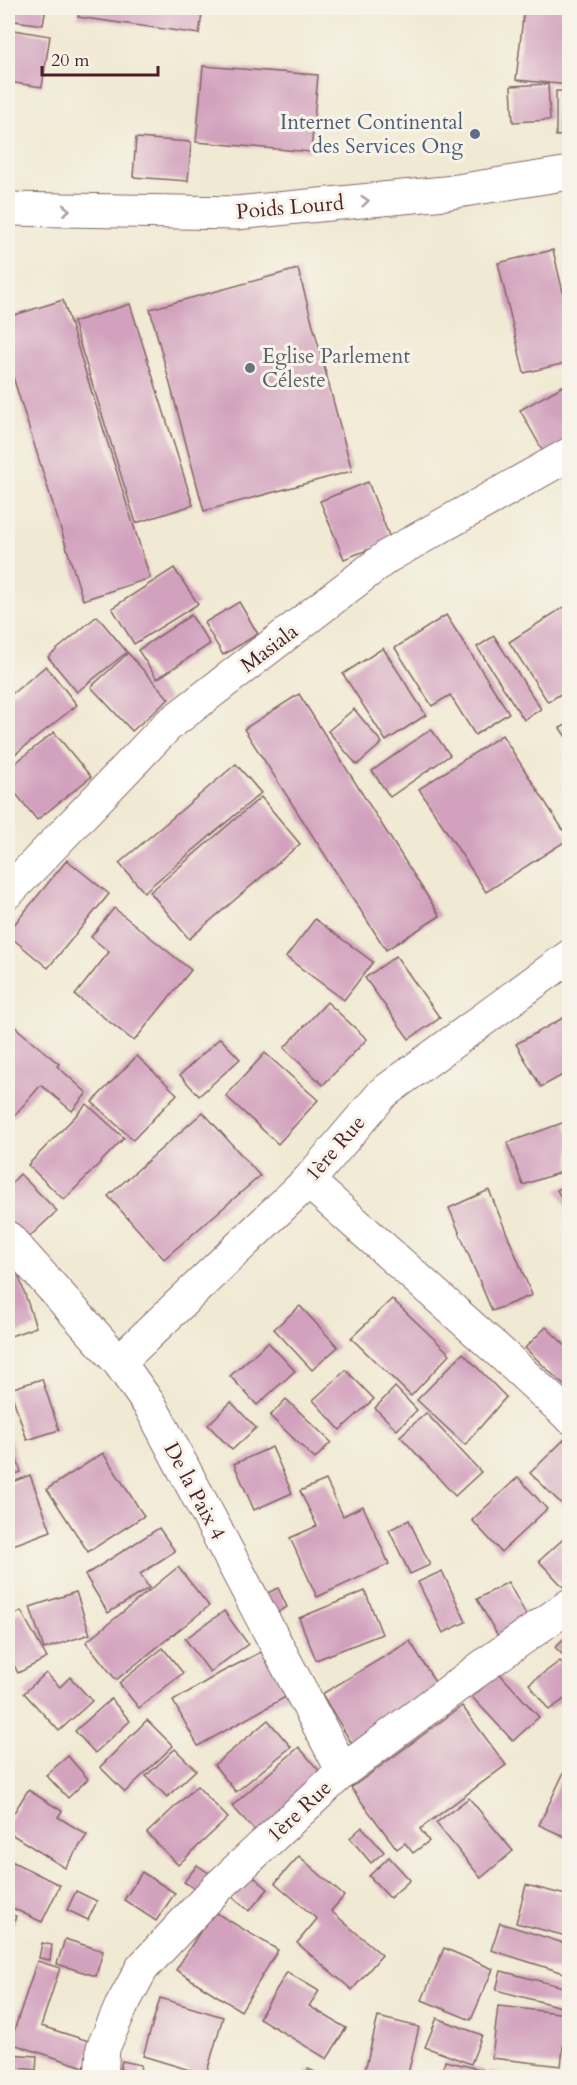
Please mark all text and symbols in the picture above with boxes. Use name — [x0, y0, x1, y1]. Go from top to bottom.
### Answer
scale bar — [42, 39, 158, 77]
text: 20 m — [51, 48, 90, 73]
place label: Internet Continental des Services Ong — [280, 108, 463, 161]
marker: Internet Continental des Services Ong — [468, 127, 482, 141]
street label: Poids Lourd — [235, 188, 345, 227]
one-way arrow — [361, 195, 370, 208]
one-way arrow — [61, 204, 70, 216]
place label: Eglise Parlement Céleste — [262, 342, 410, 395]
marker: Eglise Parlement Céleste — [243, 361, 257, 375]
street label: Masiala — [235, 617, 304, 680]
street label: 1ère Rue — [299, 1109, 372, 1188]
street label: De la Paix 4 — [157, 1437, 232, 1545]
street label: 1ère Rue — [261, 1774, 338, 1849]

